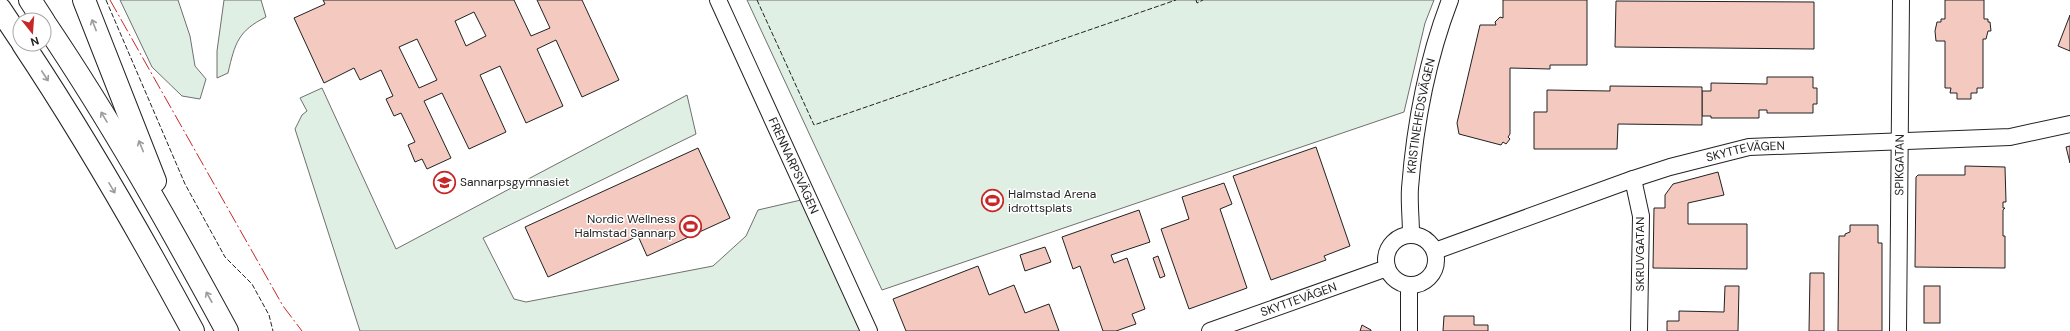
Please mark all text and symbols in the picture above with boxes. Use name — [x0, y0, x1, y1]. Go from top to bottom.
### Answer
north arrow — [12, 12, 52, 52]
one-way arrow — [89, 19, 97, 31]
text: N — [29, 34, 41, 49]
street label: KRISTINEHEDSVÄGEN — [1403, 56, 1439, 174]
one-way arrow — [40, 71, 49, 82]
one-way arrow — [100, 111, 108, 123]
street label: FRENNARPSVÄGEN — [765, 115, 822, 216]
street label: SPIKGATAN — [1891, 134, 1908, 196]
street label: SKYTTEVÄGEN — [1704, 138, 1785, 166]
one-way arrow — [137, 140, 145, 152]
school or university icon: Sannarpsgymnasiet — [431, 169, 457, 195]
place label: Sannarpsgymnasiet — [460, 174, 570, 190]
one-way arrow — [109, 182, 117, 194]
place label: Halmstad Arena idrottsplats — [1008, 186, 1096, 216]
sports icon: Halmstad Arena idrottsplats — [979, 188, 1005, 214]
place label: Nordic Wellness Halmstad Sannarp — [574, 211, 676, 241]
sports icon: Nordic Wellness Halmstad Sannarp — [678, 213, 704, 239]
street label: SKRUVGATAN — [1632, 217, 1648, 291]
street label: SKYTTEVÄGEN — [1258, 279, 1339, 320]
one-way arrow — [204, 291, 212, 303]

